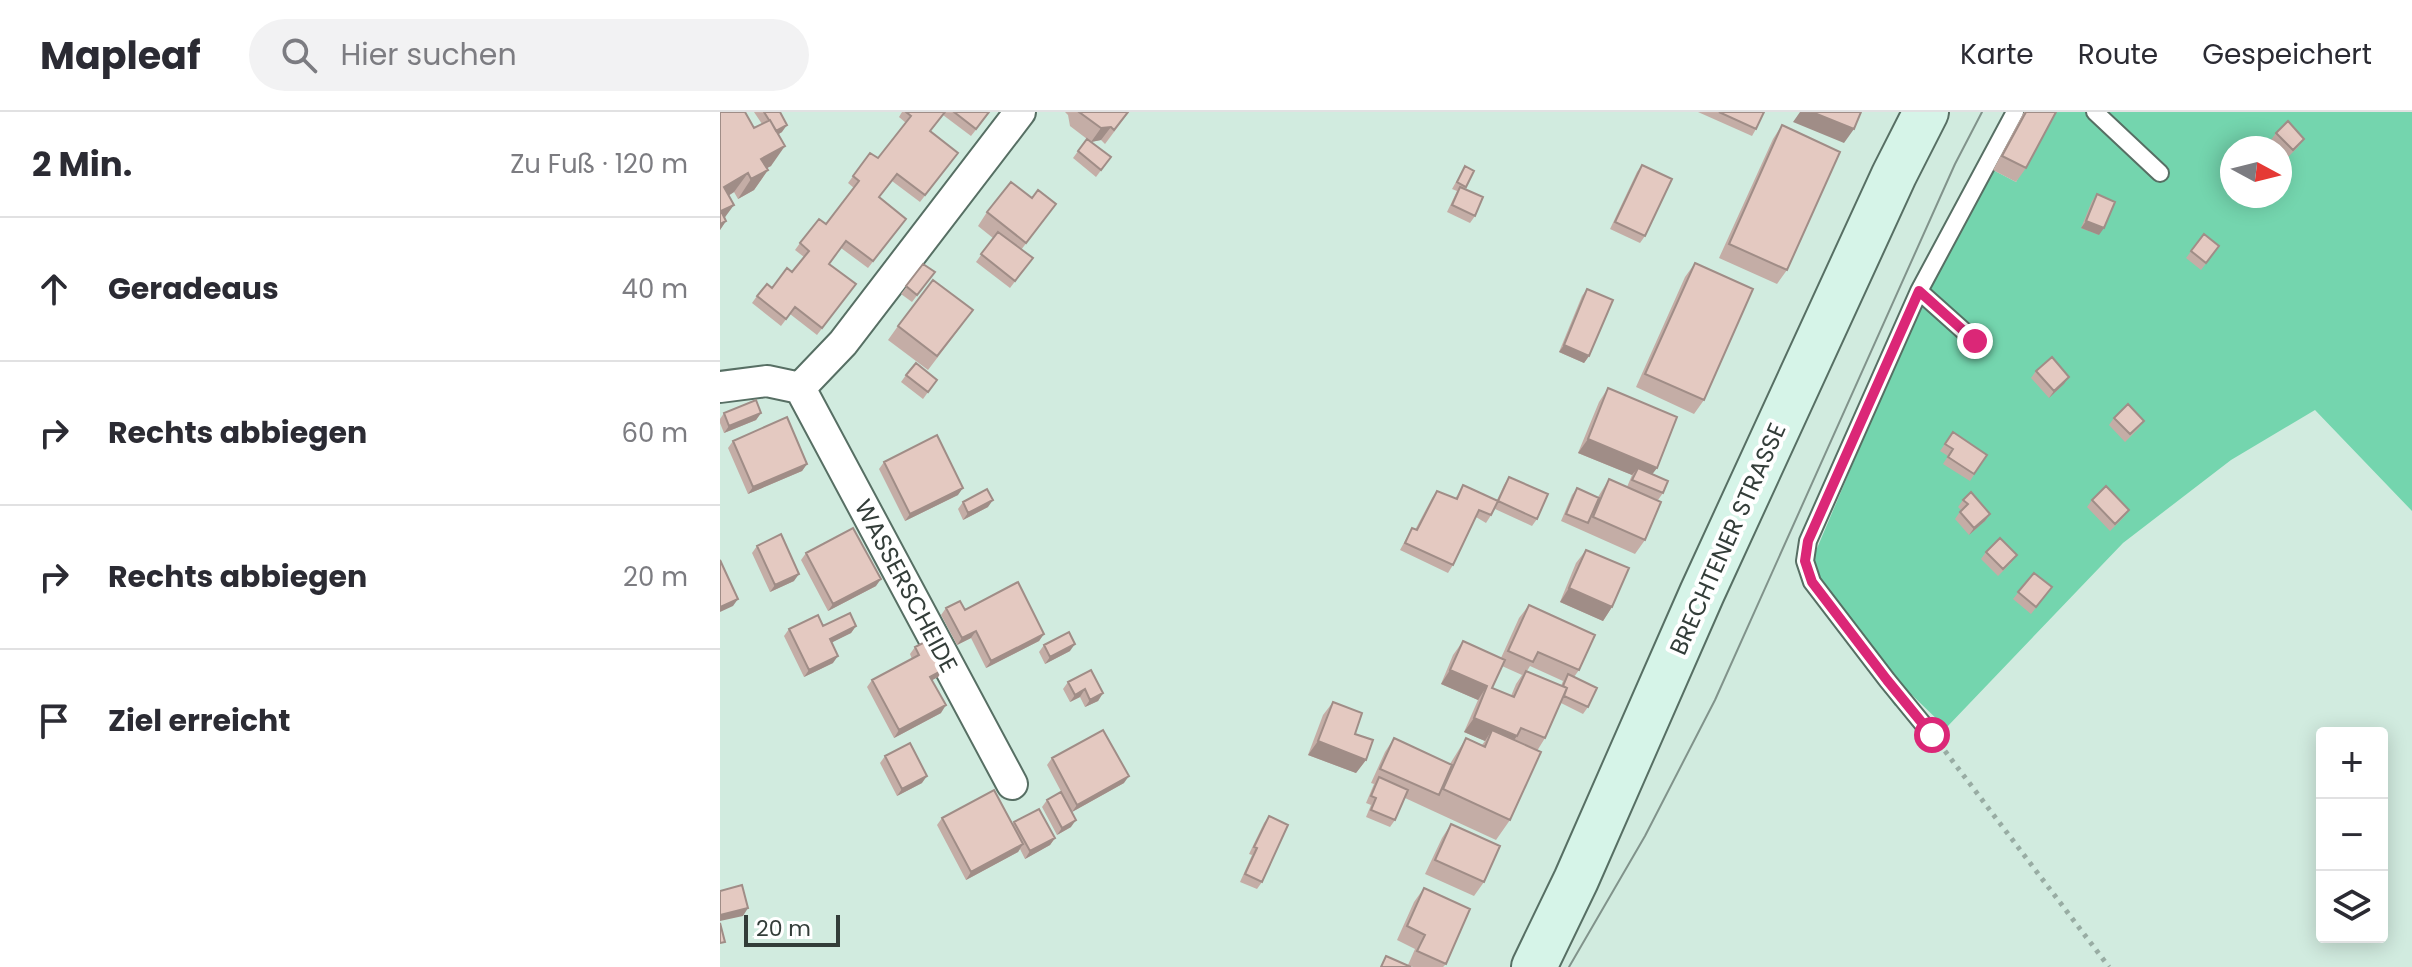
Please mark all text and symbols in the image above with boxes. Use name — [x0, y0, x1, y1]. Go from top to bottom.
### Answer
search box — [249, 19, 809, 91]
text: Mapleaf — [40, 29, 201, 82]
icon: search — [277, 33, 321, 77]
text: Hier suchen — [341, 33, 517, 76]
text: Karte — [1960, 35, 2034, 74]
text: Route — [2078, 35, 2158, 74]
text: Gespeichert — [2202, 35, 2372, 74]
north arrow — [2220, 136, 2292, 208]
text: 2 Min. — [32, 140, 132, 188]
text: Zu Fuß · 120 m — [510, 146, 688, 182]
icon: ahead — [32, 267, 76, 311]
text: Geradeaus — [108, 267, 279, 310]
text: 40 m — [622, 271, 688, 307]
route end — [1957, 323, 1993, 359]
icon: right — [32, 411, 76, 455]
text: Rechts abbiegen — [108, 411, 367, 454]
text: 60 m — [621, 415, 688, 451]
street label: BRECHTENER STRASSE — [1662, 418, 1794, 660]
street label: WASSERSCHEIDE — [847, 494, 966, 678]
icon: right — [32, 555, 76, 599]
text: Rechts abbiegen — [108, 555, 367, 598]
text: 20 m — [623, 559, 688, 595]
icon: arrive — [32, 699, 76, 743]
text: Ziel erreicht — [108, 699, 290, 742]
route start — [1914, 717, 1950, 753]
map controls — [2316, 727, 2388, 943]
button: + — [2316, 727, 2388, 799]
button: − — [2316, 799, 2388, 871]
button: layers — [2316, 871, 2388, 943]
scale bar — [744, 911, 840, 947]
text: 20 m — [756, 913, 811, 944]

